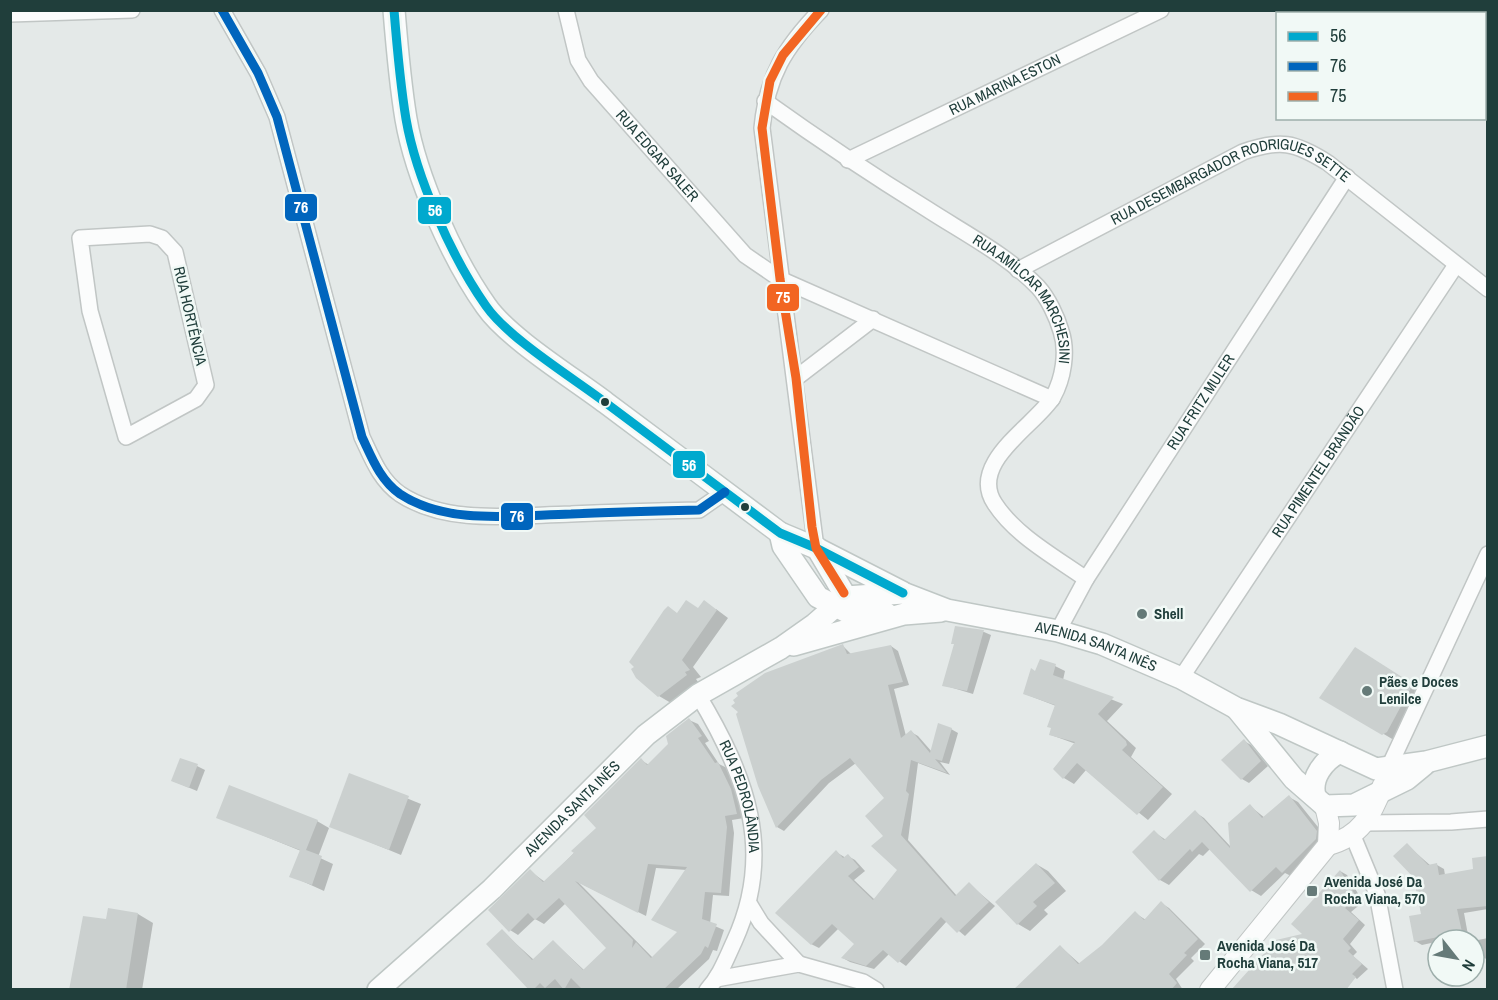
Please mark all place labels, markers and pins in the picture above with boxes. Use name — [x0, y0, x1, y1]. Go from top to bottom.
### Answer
unlabelled marker — [599, 396, 611, 408]
unlabelled marker — [739, 501, 751, 513]
place label: Shell — [1154, 603, 1183, 624]
marker: Shell — [1135, 607, 1149, 621]
place label: Pães e Doces Lenilce — [1379, 671, 1458, 709]
marker: Pães e Doces Lenilce — [1360, 684, 1374, 698]
place label: Avenida José Da Rocha Viana, 570 — [1324, 871, 1425, 909]
marker: Avenida José Da Rocha Viana, 570 — [1305, 884, 1319, 898]
place label: Avenida José Da Rocha Viana, 517 — [1217, 935, 1318, 973]
marker: Avenida José Da Rocha Viana, 517 — [1198, 948, 1212, 962]

